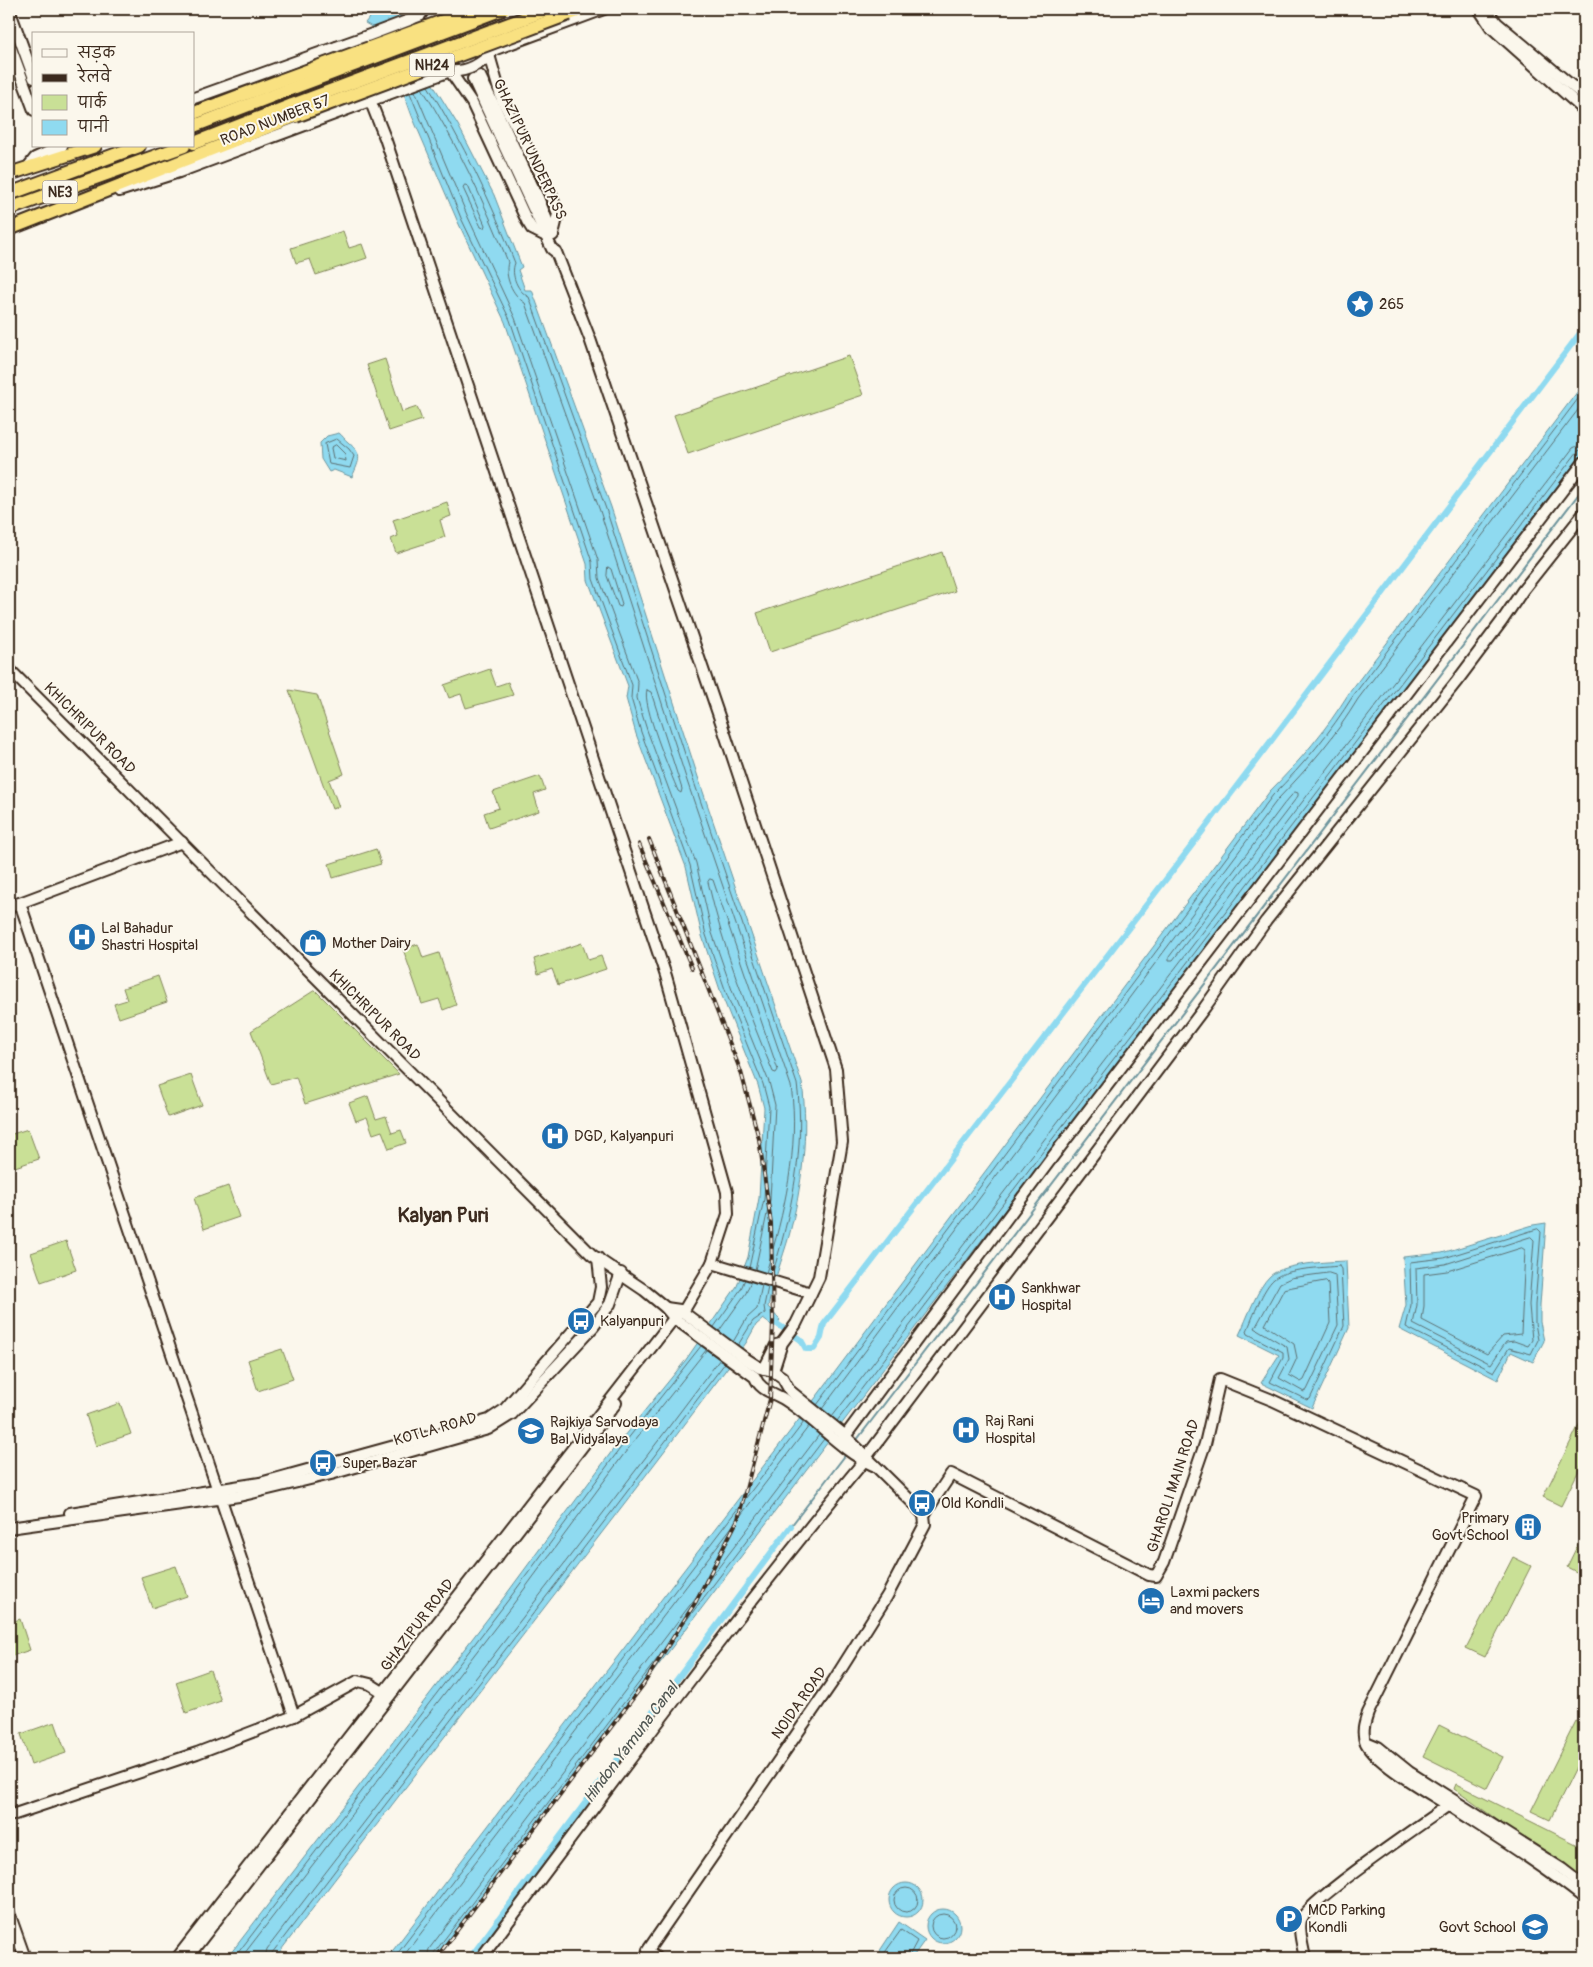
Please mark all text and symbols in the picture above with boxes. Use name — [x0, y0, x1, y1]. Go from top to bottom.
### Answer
legend — [32, 32, 195, 148]
text: सड़क — [77, 44, 116, 63]
road number: NH24 — [410, 54, 454, 76]
text: रेलवे — [76, 63, 112, 87]
street label: GHAZIPUR UNDERPASS — [489, 76, 571, 223]
text: पार्क — [77, 91, 108, 113]
street label: ROAD NUMBER 57 — [218, 91, 333, 150]
text: पानी — [77, 115, 110, 137]
road number: NE3 — [42, 180, 78, 203]
place icon: 265 — [1345, 289, 1375, 319]
place label: 265 — [1379, 295, 1404, 314]
street label: KHICHRIPUR ROAD — [40, 679, 139, 778]
place label: Lal Bahadur Shastri Hospital — [101, 919, 198, 955]
hospital icon: Lal Bahadur Shastri Hospital — [67, 922, 97, 952]
shop icon: Mother Dairy — [298, 928, 328, 958]
place label: Mother Dairy — [332, 934, 411, 953]
street label: KHICHRIPUR ROAD — [325, 966, 424, 1065]
hospital icon: DGD, Kalyanpuri — [540, 1121, 570, 1151]
place label: DGD, Kalyanpuri — [574, 1127, 674, 1146]
district label: Kalyan Puri — [398, 1203, 489, 1228]
place label: Sankhwar Hospital — [1021, 1279, 1081, 1315]
hospital icon: Sankhwar Hospital — [987, 1282, 1017, 1312]
bus stop icon: Kalyanpuri — [566, 1306, 596, 1336]
place label: Kalyanpuri — [600, 1312, 664, 1331]
street label: KOTLA ROAD — [391, 1409, 479, 1450]
place label: Raj Rani Hospital — [985, 1412, 1036, 1448]
place label: Rajkiya Sarvodaya Bal Vidyalaya — [550, 1413, 659, 1449]
hospital icon: Raj Rani Hospital — [951, 1415, 981, 1445]
school or university icon: Rajkiya Sarvodaya Bal Vidyalaya — [516, 1416, 546, 1446]
street label: GHAROLI MAIN ROAD — [1143, 1417, 1204, 1555]
bus stop icon: Super Bazar — [308, 1448, 338, 1478]
place label: Super Bazar — [342, 1454, 418, 1473]
bus stop icon: Old Kondli — [907, 1488, 937, 1518]
place label: Old Kondli — [941, 1494, 1004, 1513]
place label: Primary Govt School — [1432, 1509, 1510, 1545]
building icon: Primary Govt School — [1513, 1512, 1543, 1542]
street label: GHAZIPUR ROAD — [376, 1575, 458, 1675]
place label: Laxmi packers and movers — [1170, 1583, 1260, 1619]
hotel icon: Laxmi packers and movers — [1136, 1586, 1166, 1616]
street label: NOIDA ROAD — [768, 1664, 831, 1743]
water label: Hindon Yamuna Canal — [579, 1677, 684, 1807]
place label: MCD Parking Kondli — [1308, 1901, 1385, 1937]
parking icon: MCD Parking Kondli — [1274, 1904, 1304, 1934]
school or university icon: Govt School — [1520, 1912, 1550, 1942]
place label: Govt School — [1439, 1918, 1516, 1937]

